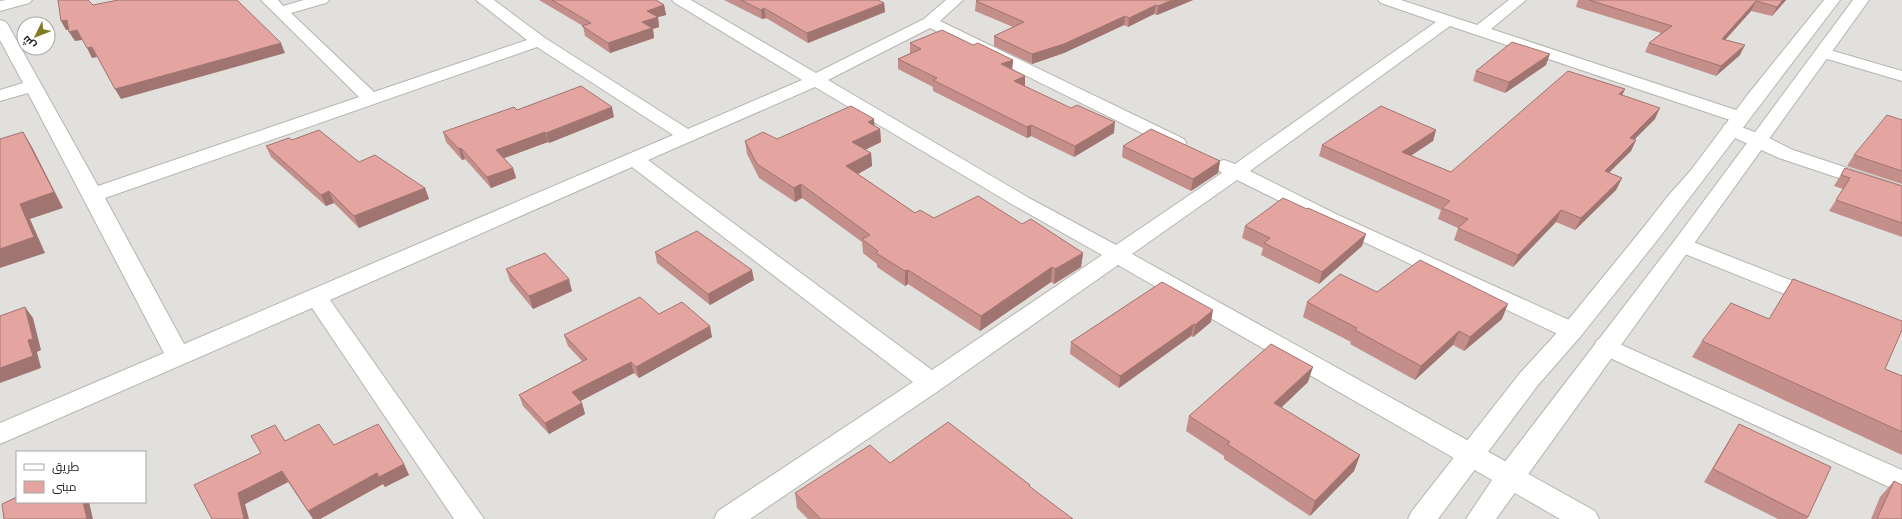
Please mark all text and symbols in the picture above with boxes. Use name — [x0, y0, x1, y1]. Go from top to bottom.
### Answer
north arrow — [16, 16, 56, 56]
text: ش — [19, 33, 39, 53]
legend — [16, 451, 146, 503]
text: طريق — [52, 459, 80, 474]
text: مبنى — [52, 479, 77, 494]

